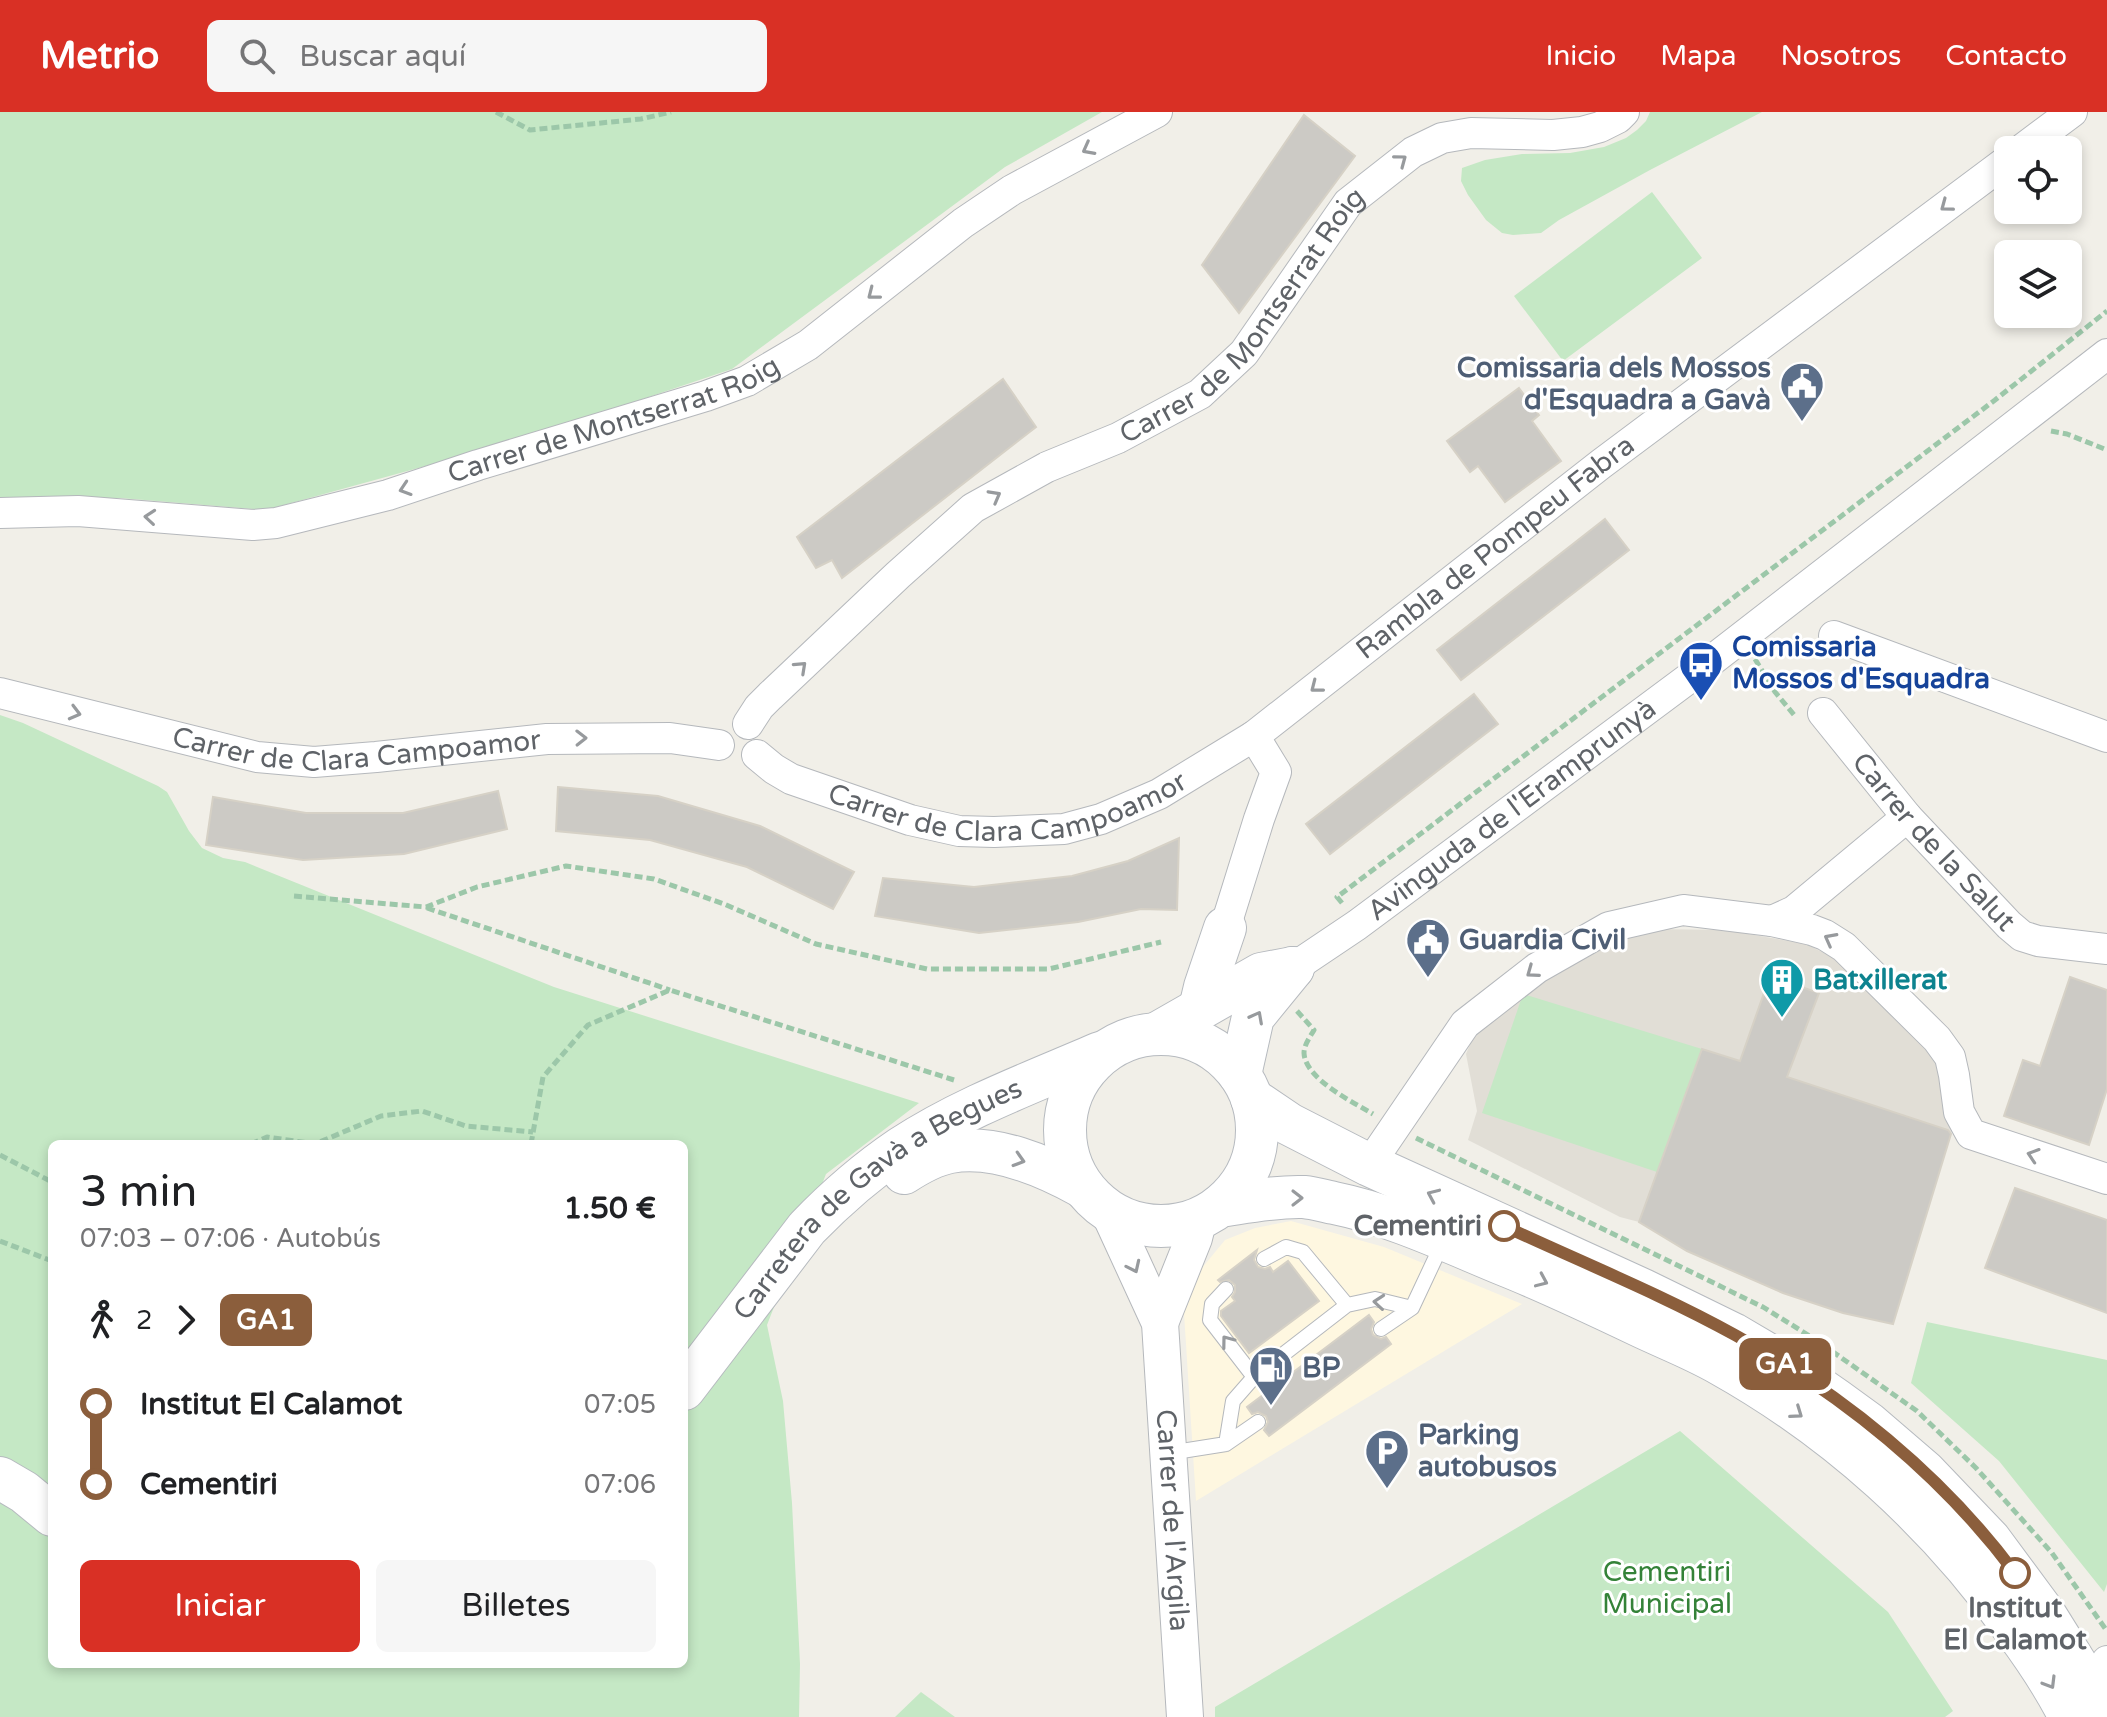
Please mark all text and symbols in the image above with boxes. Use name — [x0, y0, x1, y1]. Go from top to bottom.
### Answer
search box — [207, 20, 767, 92]
text: Metrio — [40, 33, 159, 79]
icon: search — [235, 34, 279, 78]
text: Buscar aquí — [299, 38, 466, 75]
text: Inicio — [1546, 39, 1616, 73]
text: Mapa — [1660, 39, 1736, 73]
text: Nosotros — [1780, 39, 1901, 73]
text: Contacto — [1945, 39, 2067, 73]
map controls — [1994, 136, 2082, 328]
button: locate — [1994, 136, 2082, 224]
one-way arrow — [1082, 139, 1097, 155]
one-way arrow — [1393, 156, 1407, 170]
street label: Carrer de Montserrat Roig — [1114, 180, 1371, 451]
one-way arrow — [1940, 197, 1954, 211]
button: layers — [1994, 240, 2082, 328]
one-way arrow — [867, 284, 882, 298]
street label: Carrer de Montserrat Roig — [443, 349, 786, 491]
place label: Comissaria dels Mossos d'Esquadra a Gavà — [1457, 351, 1771, 417]
public building icon: Comissaria dels Mossos d'Esquadra a Gavà — [1778, 360, 1826, 423]
street label: Rambla de Pompeu Fabra — [1349, 428, 1641, 666]
one-way arrow — [399, 480, 413, 496]
one-way arrow — [987, 490, 1002, 505]
one-way arrow — [143, 509, 156, 526]
place label: Comissaria Mossos d'Esquadra — [1732, 630, 1990, 696]
bus stop icon: Comissaria Mossos d'Esquadra — [1677, 639, 1725, 702]
one-way arrow — [791, 662, 806, 676]
one-way arrow — [1311, 677, 1325, 692]
street label: Avinguda de l'Eramprunyà — [1361, 691, 1663, 928]
one-way arrow — [68, 703, 82, 720]
street label: Carrer de Clara Campoamor — [169, 720, 543, 779]
one-way arrow — [575, 730, 588, 747]
street label: Carrer de la Salut — [1845, 746, 2023, 938]
street label: Carrer de Clara Campoamor — [820, 756, 1192, 802]
text: Carrer de Clara Campoamor — [824, 764, 1193, 849]
public building icon: Guardia Civil — [1404, 916, 1452, 979]
place label: Guardia Civil — [1459, 923, 1626, 957]
one-way arrow — [1824, 933, 1838, 948]
building icon: Batxillerat — [1758, 956, 1806, 1019]
one-way arrow — [1527, 963, 1541, 977]
place label: Batxillerat — [1813, 963, 1948, 997]
one-way arrow — [1248, 1011, 1263, 1025]
street label: Carretera de Gavà a Begues — [726, 1071, 1027, 1327]
one-way arrow — [2027, 1148, 2041, 1164]
one-way arrow — [1012, 1151, 1026, 1167]
text: 3 min — [80, 1166, 197, 1219]
one-way arrow — [1426, 1188, 1441, 1204]
one-way arrow — [1291, 1189, 1304, 1207]
text: 1.50 € — [563, 1190, 656, 1227]
place label: Cementiri — [1354, 1209, 1482, 1243]
marker: Cementiri — [1489, 1211, 1519, 1241]
text: 07:03 – 07:06 · Autobús — [80, 1223, 381, 1254]
one-way arrow — [1124, 1258, 1140, 1273]
one-way arrow — [1534, 1271, 1549, 1287]
one-way arrow — [1373, 1294, 1386, 1311]
icon: walk — [80, 1298, 124, 1342]
icon: forward — [164, 1298, 208, 1342]
text: GA1 — [236, 1303, 296, 1337]
text: 2 — [136, 1305, 152, 1336]
one-way arrow — [1222, 1335, 1236, 1350]
line badge: GA1 — [1739, 1338, 1831, 1390]
fuel station icon: BP — [1247, 1344, 1295, 1407]
text: GA1 — [1755, 1347, 1815, 1381]
place label: BP — [1302, 1351, 1340, 1385]
text: Institut El Calamot — [140, 1386, 402, 1423]
text: 07:05 — [584, 1389, 656, 1420]
one-way arrow — [1789, 1403, 1803, 1418]
street label: Carrer de l'Argila — [1148, 1408, 1197, 1632]
place label: Parking autobusos — [1418, 1418, 1557, 1484]
parking icon: Parking autobusos — [1363, 1427, 1411, 1490]
text: Cementiri — [140, 1466, 278, 1503]
text: 07:06 — [584, 1469, 656, 1500]
park label: Cementiri Municipal — [1602, 1555, 1732, 1621]
marker: Institut El Calamot — [2000, 1558, 2030, 1588]
button: Iniciar — [80, 1560, 360, 1652]
button: Billetes — [376, 1560, 656, 1652]
place label: Institut El Calamot — [1943, 1591, 2087, 1657]
one-way arrow — [2040, 1674, 2055, 1689]

